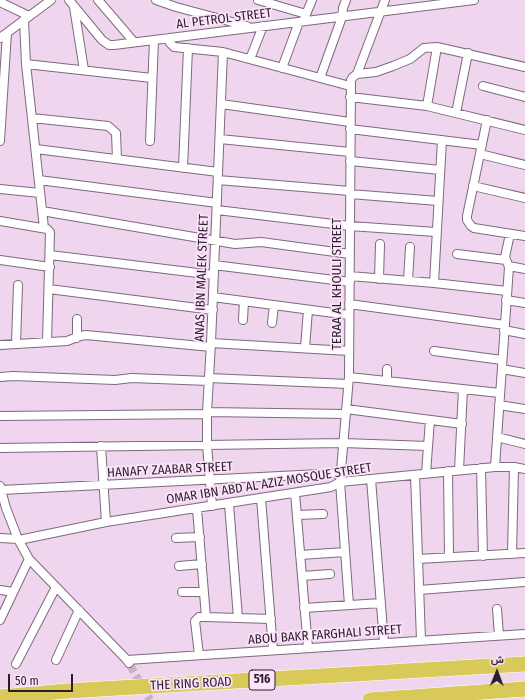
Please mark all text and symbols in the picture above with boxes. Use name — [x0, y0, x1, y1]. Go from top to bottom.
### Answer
street label: AL PETROL STREET — [175, 5, 273, 33]
street label: ANAS IBN MALEK STREET — [192, 214, 212, 342]
street label: TERAA AL KHOULI STREET — [329, 218, 345, 350]
street label: HANAFY ZAABAR STREET — [107, 459, 233, 481]
street label: OMAR IBN ABD AL AZIZ MOSQUE STREET — [165, 460, 373, 508]
street label: ABOU BAKR FARGHALI STREET — [247, 622, 403, 648]
north arrow — [477, 652, 517, 692]
text: ش — [490, 653, 504, 666]
scale bar — [10, 666, 75, 692]
road number: 516 — [249, 670, 275, 690]
text: 50 m — [15, 674, 39, 688]
street label: THE RING ROAD — [150, 674, 232, 694]

